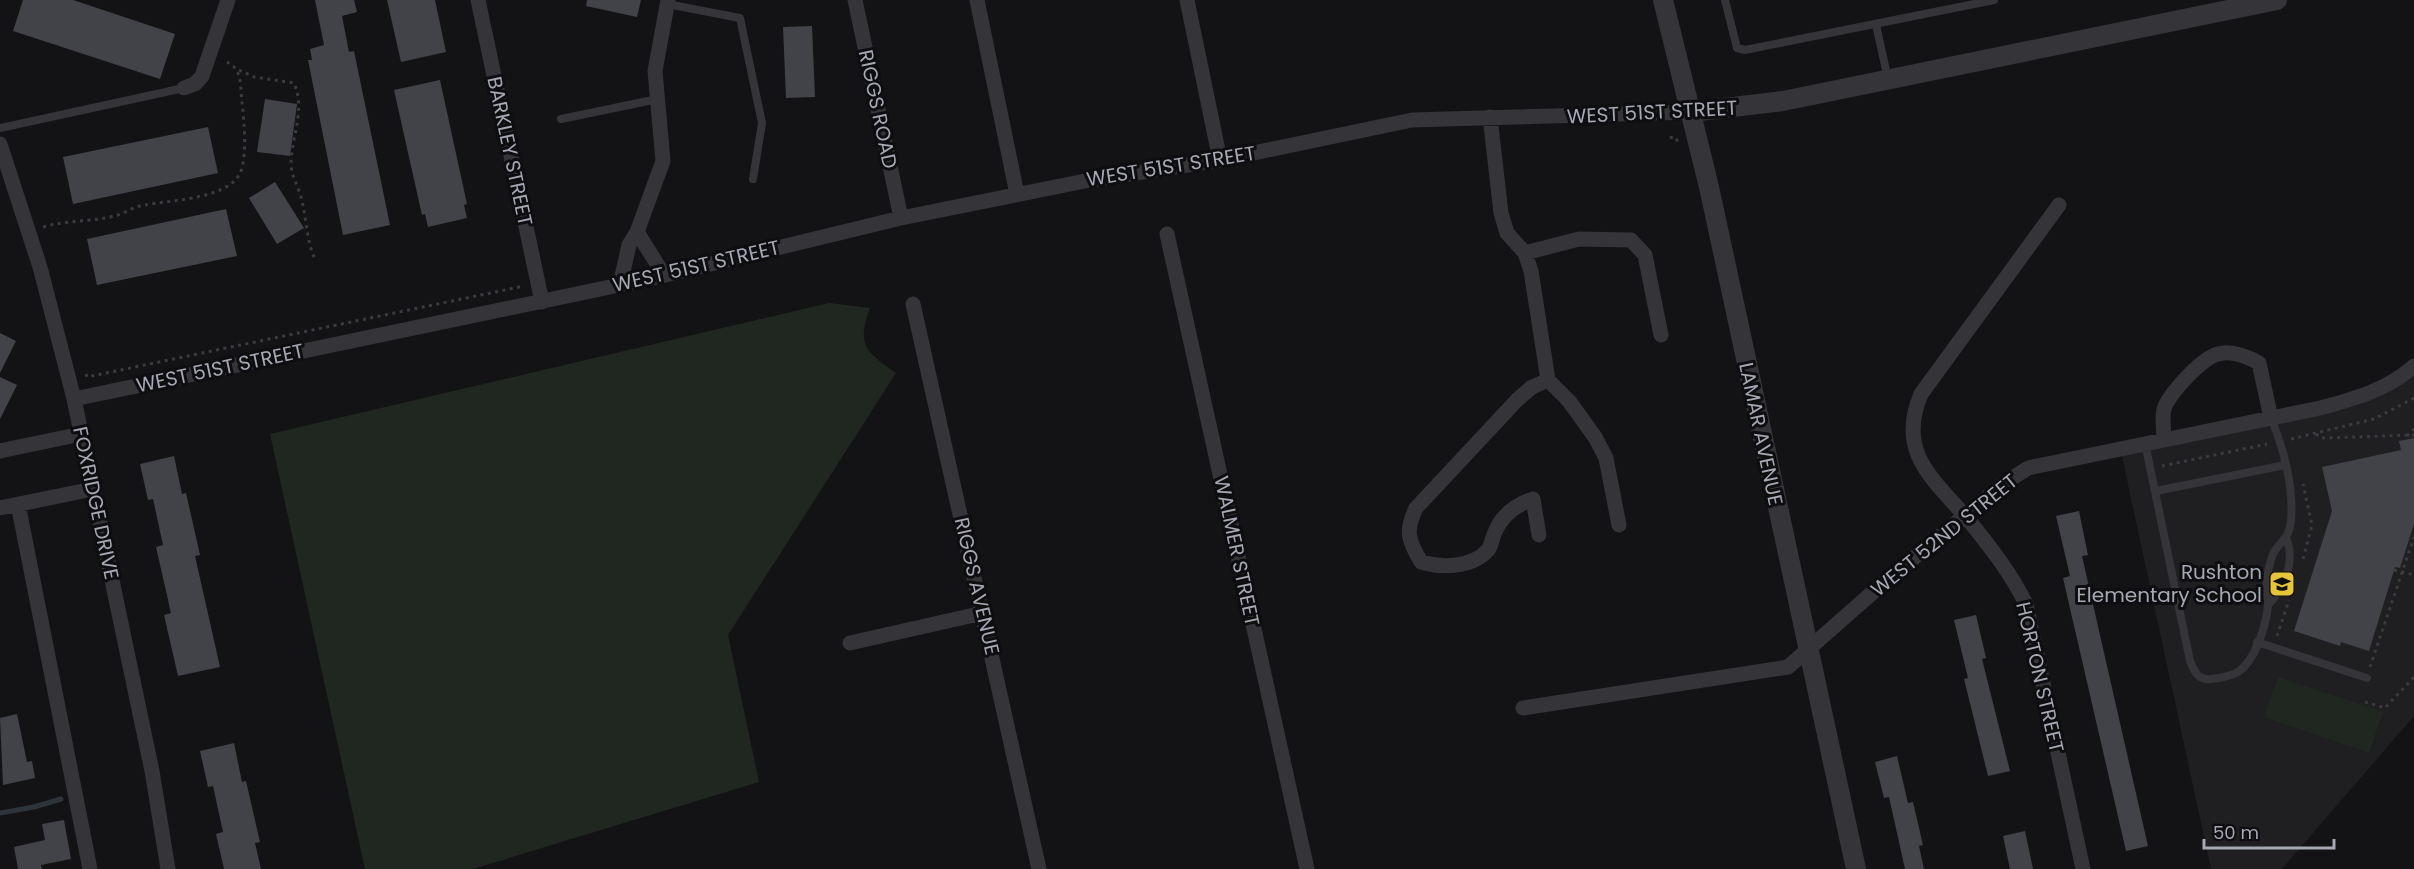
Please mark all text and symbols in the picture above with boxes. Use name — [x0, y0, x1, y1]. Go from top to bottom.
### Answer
street label: RIGGS ROAD — [852, 47, 904, 171]
street label: BARKLEY STREET — [481, 74, 540, 228]
street label: WEST 51ST STREET — [1566, 94, 1738, 130]
street label: WEST 51ST STREET — [1085, 139, 1258, 193]
street label: WEST 51ST STREET — [610, 233, 782, 299]
street label: WEST 51ST STREET — [134, 337, 307, 399]
street label: LAMAR AVENUE — [1732, 360, 1790, 508]
street label: FOXRIDGE DRIVE — [66, 424, 126, 582]
street label: WEST 52ND STREET — [1865, 467, 2023, 603]
street label: WALMER STREET — [1207, 473, 1267, 629]
street label: RIGGS AVENUE — [948, 514, 1006, 658]
place label: Rushton Elementary School — [2077, 558, 2262, 609]
school or university icon: Rushton Elementary School — [2267, 569, 2297, 599]
street label: HORTON STREET — [2009, 599, 2071, 755]
scale bar — [2204, 812, 2334, 850]
text: 50 m — [2213, 820, 2259, 845]

